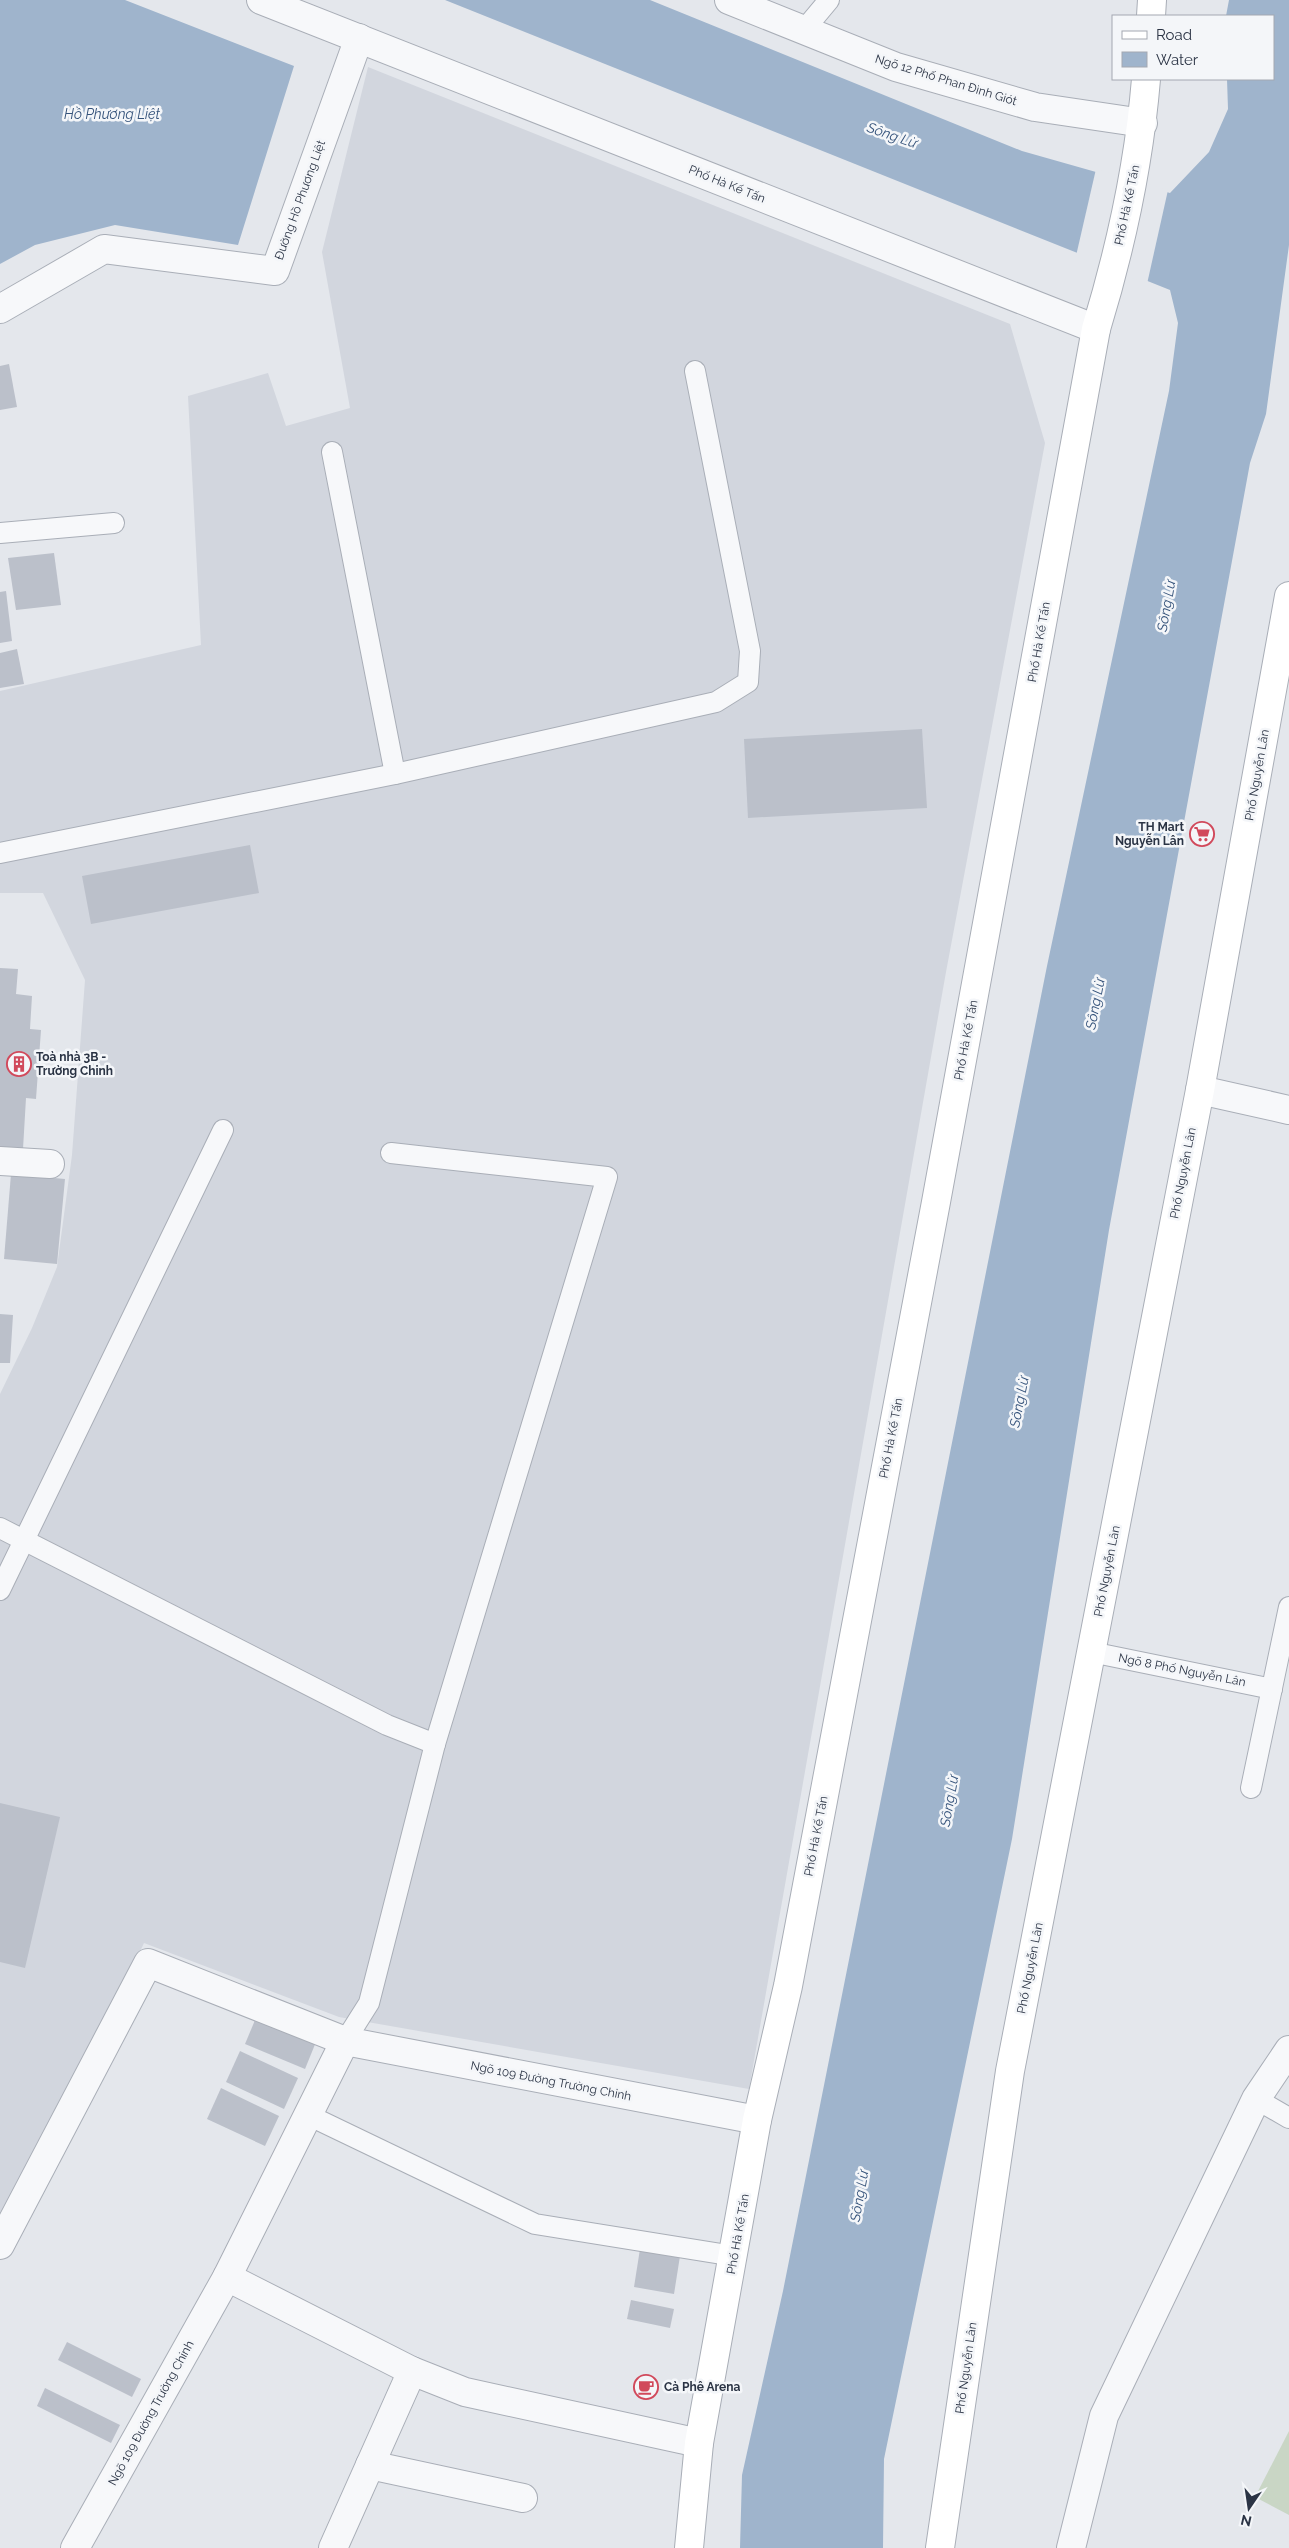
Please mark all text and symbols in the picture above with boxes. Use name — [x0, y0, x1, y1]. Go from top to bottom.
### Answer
legend — [1112, 15, 1274, 80]
text: Road — [1156, 26, 1192, 44]
text: Water — [1156, 51, 1199, 69]
street label: Ngõ 12 Phố Phan Đình Giót — [873, 52, 1019, 108]
water label: Hồ Phương Liệt — [64, 106, 161, 122]
water label: Sông Lừ — [864, 119, 921, 152]
street label: Đường Hồ Phương Liệt — [272, 138, 328, 262]
street label: Phố Hà Kế Tấn — [687, 162, 767, 206]
street label: Phố Hà Kế Tấn — [1112, 164, 1142, 246]
water label: Sông Lừ — [1153, 577, 1179, 634]
street label: Phố Hà Kế Tấn — [1025, 601, 1053, 683]
street label: Phố Nguyễn Lân — [1242, 728, 1272, 822]
place label: TH Mart Nguyễn Lân — [1115, 820, 1184, 848]
supermarket icon: TH Mart Nguyễn Lân — [1189, 821, 1215, 847]
water label: Sông Lừ — [1082, 975, 1108, 1032]
street label: Phố Hà Kế Tấn — [951, 999, 981, 1081]
place label: Toà nhà 3B - Trường Chinh — [36, 1050, 113, 1078]
building icon: Toà nhà 3B - Trường Chinh — [6, 1051, 32, 1077]
street label: Phố Nguyễn Lân — [1167, 1126, 1199, 1220]
water label: Sông Lừ — [1006, 1373, 1032, 1430]
street label: Phố Hà Kế Tấn — [876, 1397, 906, 1479]
street label: Phố Nguyễn Lân — [1091, 1524, 1123, 1618]
street label: Ngõ 8 Phố Nguyễn Lân — [1117, 1651, 1247, 1689]
water label: Sông Lừ — [936, 1772, 962, 1829]
street label: Phố Hà Kế Tấn — [801, 1795, 831, 1877]
street label: Phố Nguyễn Lân — [1014, 1921, 1046, 2015]
street label: Ngõ 109 Đường Trường Chinh — [469, 2059, 633, 2103]
water label: Sông Lừ — [846, 2167, 872, 2224]
street label: Phố Hà Kế Tấn — [724, 2193, 752, 2275]
street label: Phố Nguyễn Lân — [953, 2321, 979, 2415]
street label: Ngõ 109 Đường Trường Chinh — [105, 2338, 197, 2488]
cafe icon: Cà Phê Arena — [633, 2374, 659, 2400]
place label: Cà Phê Arena — [664, 2380, 740, 2394]
north arrow — [1224, 2483, 1274, 2533]
text: N — [1239, 2512, 1253, 2530]

